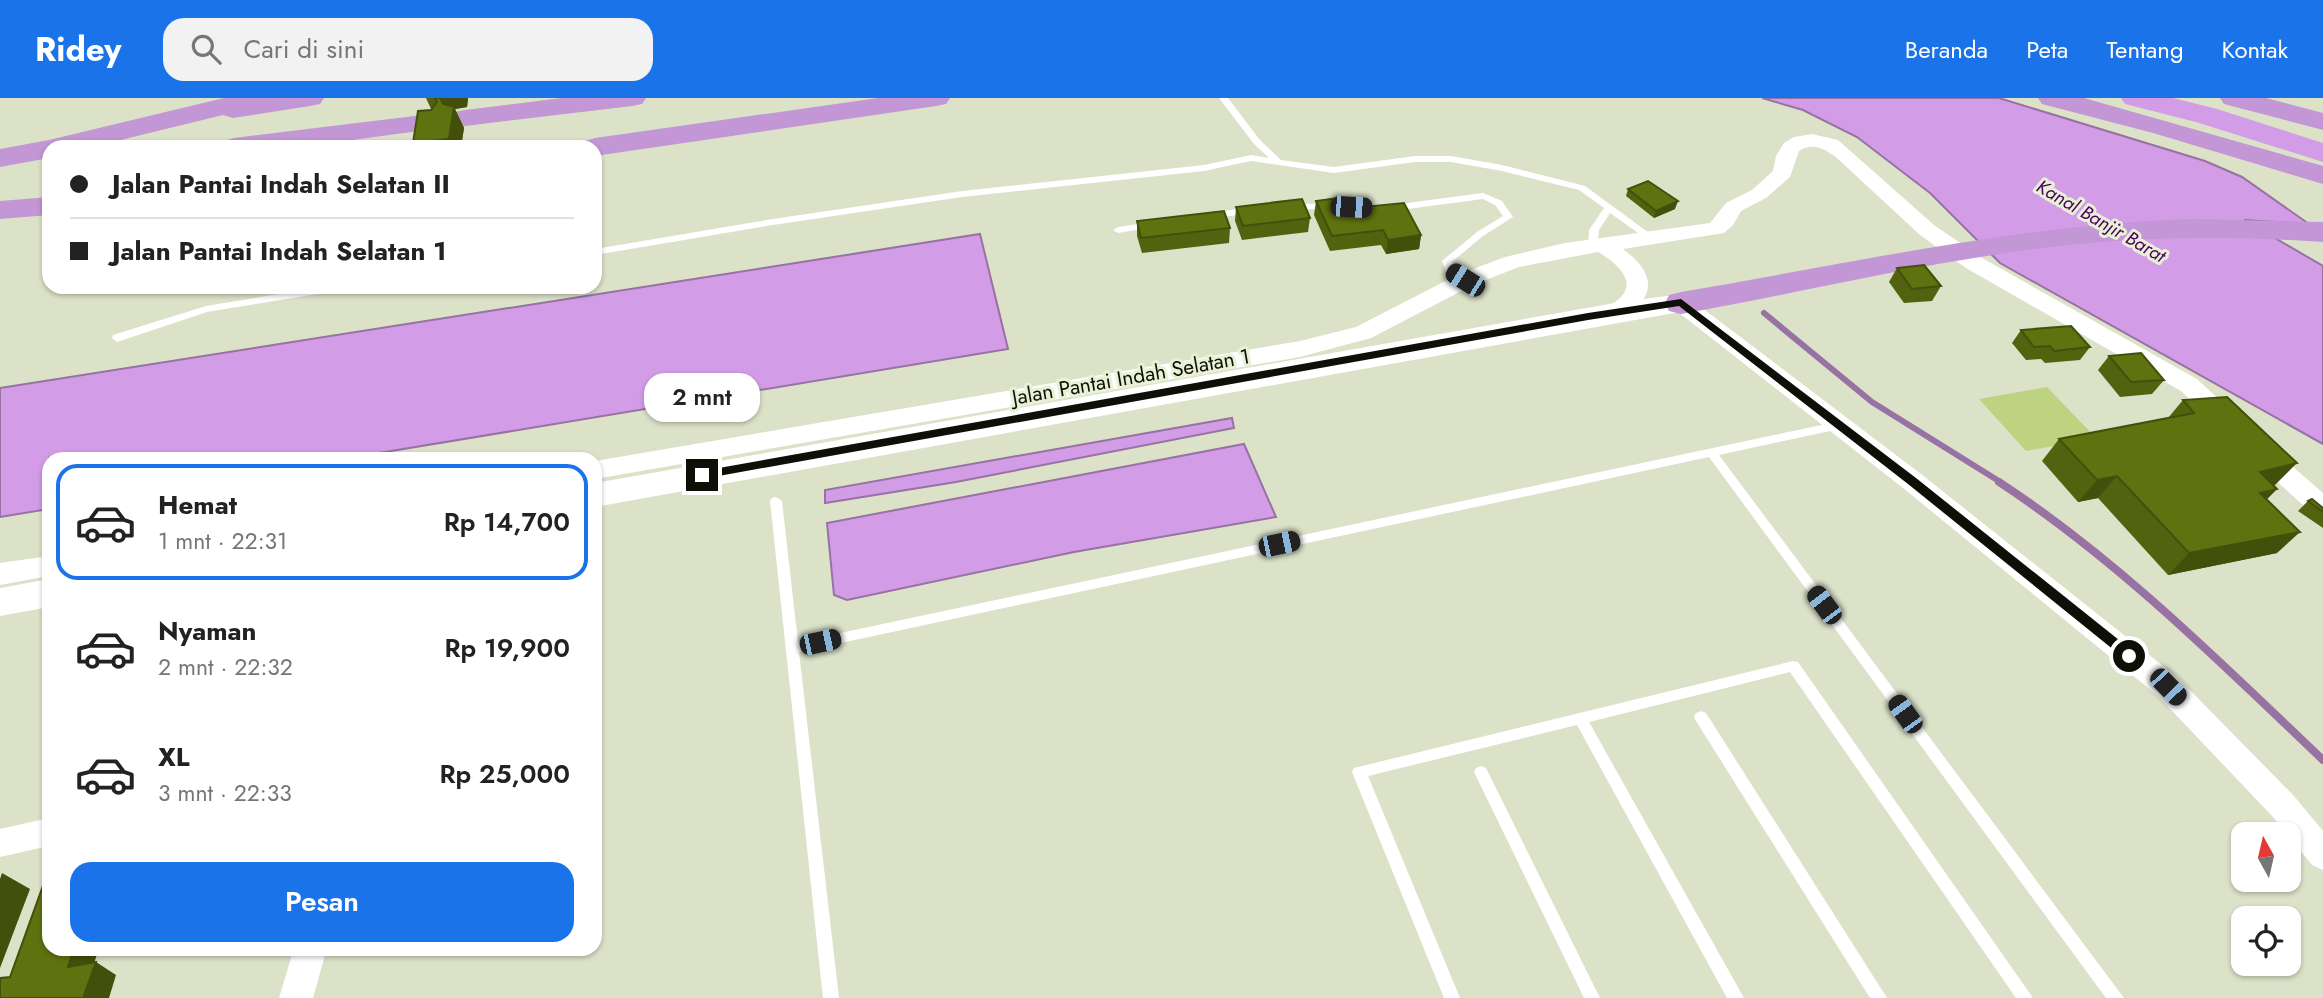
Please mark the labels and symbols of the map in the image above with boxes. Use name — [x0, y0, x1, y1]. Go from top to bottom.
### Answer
water label: Kanal Banjir Barat — [2031, 173, 2172, 270]
car — [1330, 195, 1373, 219]
car — [1442, 260, 1489, 300]
street label: Jalan Pantai Indah Selatan 1 — [1007, 341, 1252, 413]
callout: 2 mnt — [644, 374, 760, 422]
route end — [686, 459, 718, 491]
car — [1257, 529, 1302, 559]
car — [1803, 582, 1846, 628]
car — [798, 627, 843, 657]
route start — [2113, 640, 2145, 672]
car — [2146, 665, 2191, 709]
car — [1885, 691, 1926, 737]
north arrow — [2231, 822, 2301, 892]

